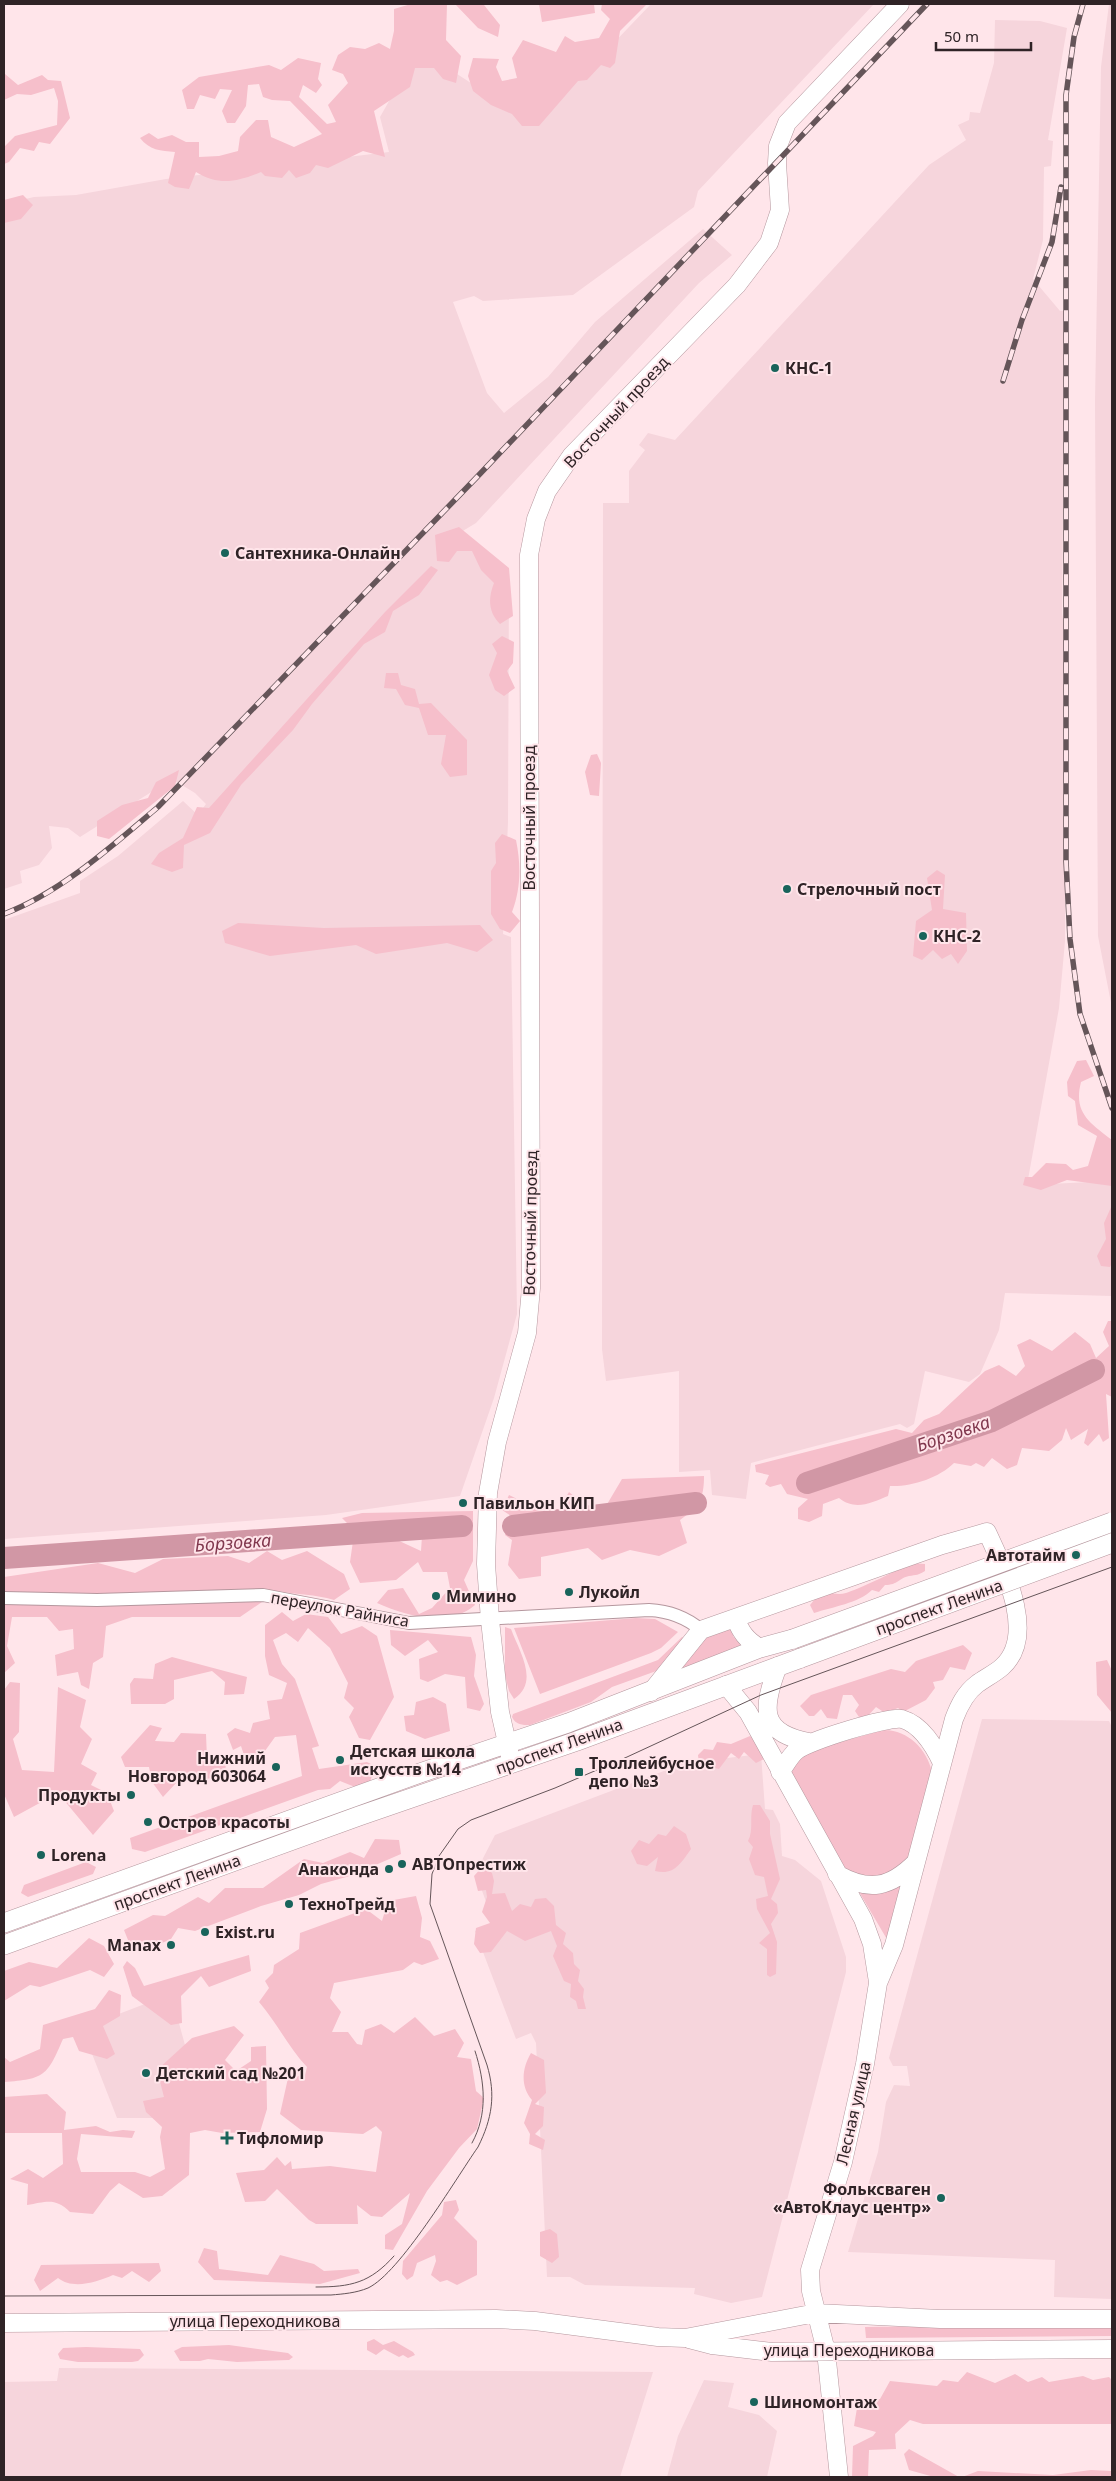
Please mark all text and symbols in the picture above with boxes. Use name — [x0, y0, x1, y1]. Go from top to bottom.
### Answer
scale bar — [936, 20, 1031, 52]
text: 50 m — [944, 26, 979, 46]
street label: Восточный проезд — [558, 351, 674, 473]
place label: КНС-1 — [785, 357, 833, 379]
marker: КНС-1 — [769, 362, 781, 374]
place label: Сантехника-Онлайн — [235, 542, 401, 564]
marker: Сантехника-Онлайн — [219, 547, 231, 559]
street label: Восточный проезд — [518, 745, 540, 891]
place label: Стрелочный пост — [797, 878, 941, 900]
marker: Стрелочный пост — [781, 883, 793, 895]
place label: КНС-2 — [933, 925, 981, 947]
marker: КНС-2 — [917, 930, 929, 942]
street label: Восточный проезд — [518, 1150, 542, 1296]
water label: Борзовка — [913, 1409, 993, 1457]
place label: Павильон КИП — [473, 1492, 595, 1514]
marker: Павильон КИП — [457, 1497, 469, 1509]
water label: Борзовка — [194, 1527, 272, 1557]
place label: Автотайм — [986, 1544, 1066, 1566]
marker: Автотайм — [1070, 1549, 1082, 1561]
street label: проспект Ленина — [872, 1574, 1006, 1640]
place label: Лукойл — [579, 1581, 640, 1603]
place label: Мимино — [446, 1585, 517, 1607]
street label: переулок Райниса — [269, 1586, 411, 1632]
marker: Лукойл — [563, 1586, 575, 1598]
marker: Мимино — [430, 1590, 442, 1602]
street label: проспект Ленина — [492, 1713, 626, 1779]
place label: Детская школа искусств №14 — [350, 1740, 475, 1780]
place label: Нижний Новгород 603064 — [128, 1747, 266, 1787]
place label: Троллейбусное депо №3 — [589, 1752, 714, 1792]
marker: Детская школа искусств №14 — [334, 1754, 346, 1766]
marker: Нижний Новгород 603064 — [270, 1761, 282, 1773]
marker: Троллейбусное депо №3 — [573, 1766, 585, 1778]
place label: Продукты — [38, 1784, 121, 1806]
marker: Продукты — [125, 1789, 137, 1801]
place label: Остров красоты — [158, 1811, 290, 1833]
marker: Остров красоты — [142, 1816, 154, 1828]
place label: Lorena — [51, 1844, 106, 1866]
marker: Lorena — [35, 1849, 47, 1861]
street label: проспект Ленина — [110, 1849, 244, 1915]
place label: АВТОпрестиж — [412, 1853, 526, 1875]
place label: Анаконда — [298, 1858, 379, 1880]
marker: АВТОпрестиж — [396, 1858, 408, 1870]
marker: Анаконда — [383, 1863, 395, 1875]
place label: ТехноТрейд — [299, 1893, 396, 1915]
marker: ТехноТрейд — [283, 1898, 295, 1910]
place label: Exist.ru — [215, 1921, 275, 1943]
marker: Exist.ru — [199, 1926, 211, 1938]
place label: Manax — [107, 1934, 162, 1956]
marker: Manax — [165, 1939, 177, 1951]
street label: Лесная улица — [830, 2059, 876, 2167]
place label: Детский сад №201 — [156, 2062, 306, 2084]
marker: Детский сад №201 — [140, 2067, 152, 2079]
place label: Тифломир — [237, 2127, 324, 2149]
marker: Тифломир — [221, 2132, 233, 2144]
place label: Фольксваген «АвтоКлаус центр» — [773, 2178, 931, 2218]
marker: Фольксваген «АвтоКлаус центр» — [935, 2192, 947, 2204]
street label: улица Переходникова — [170, 2310, 340, 2332]
street label: улица Переходникова — [764, 2339, 934, 2361]
place label: Шиномонтаж — [764, 2391, 877, 2413]
marker: Шиномонтаж — [748, 2396, 760, 2408]

